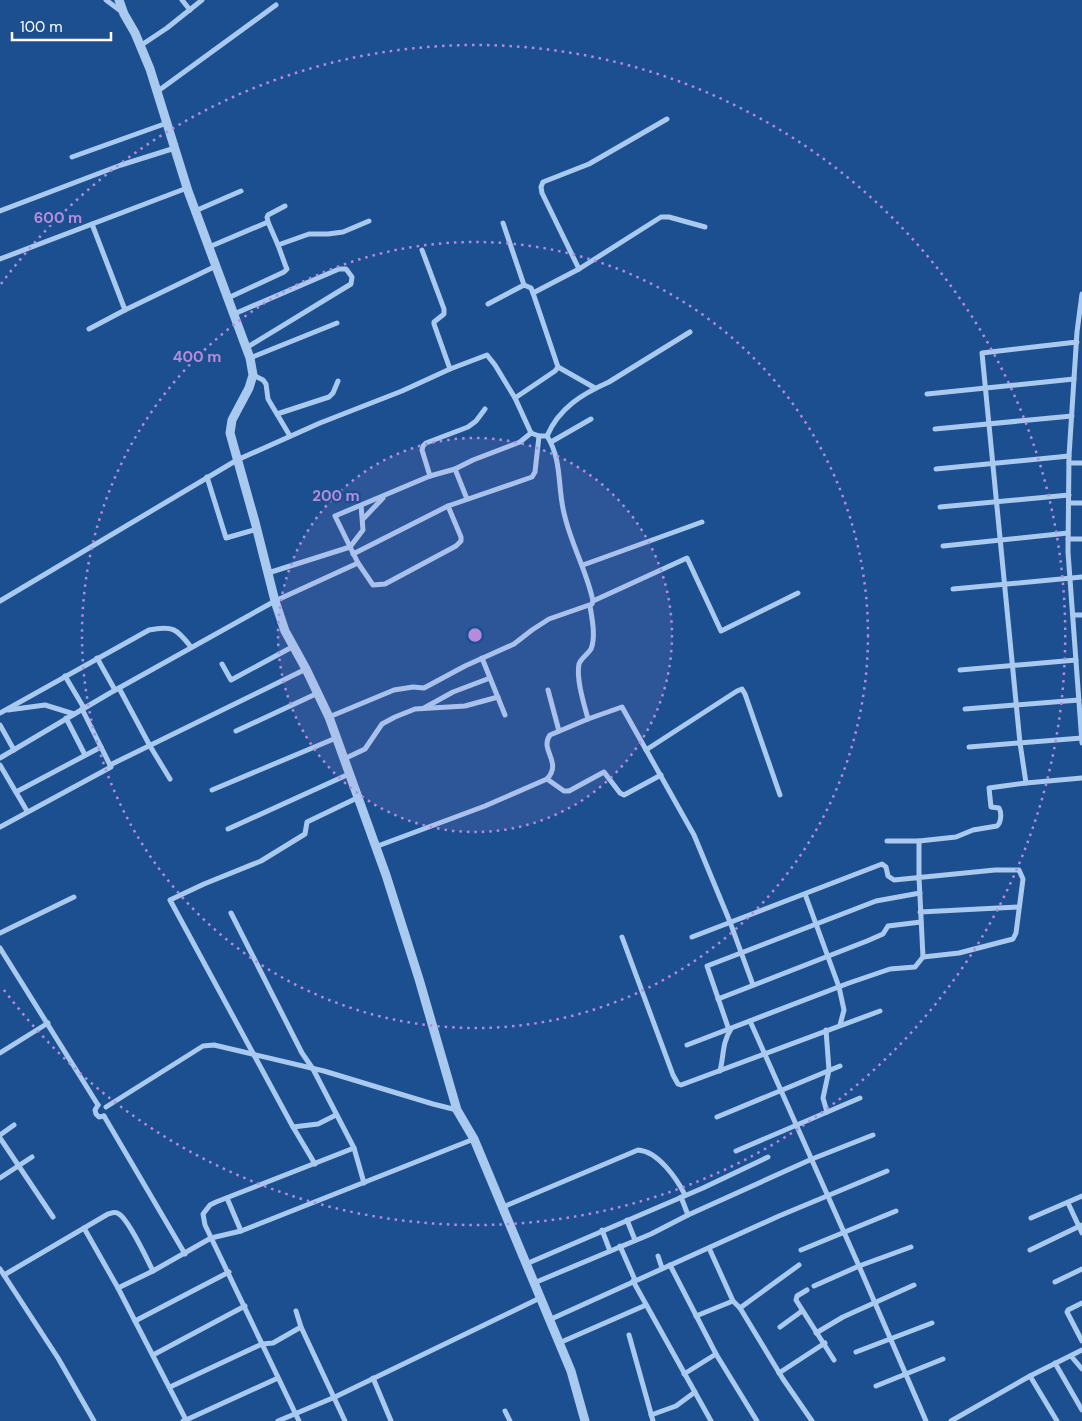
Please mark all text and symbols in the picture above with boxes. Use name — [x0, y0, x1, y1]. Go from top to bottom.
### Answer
scale bar — [12, 10, 111, 42]
text: 100 m — [20, 17, 63, 37]
text: 600 m — [34, 208, 82, 228]
text: 400 m — [173, 347, 221, 367]
text: 200 m — [312, 486, 360, 506]
centre of rings — [466, 626, 484, 644]

